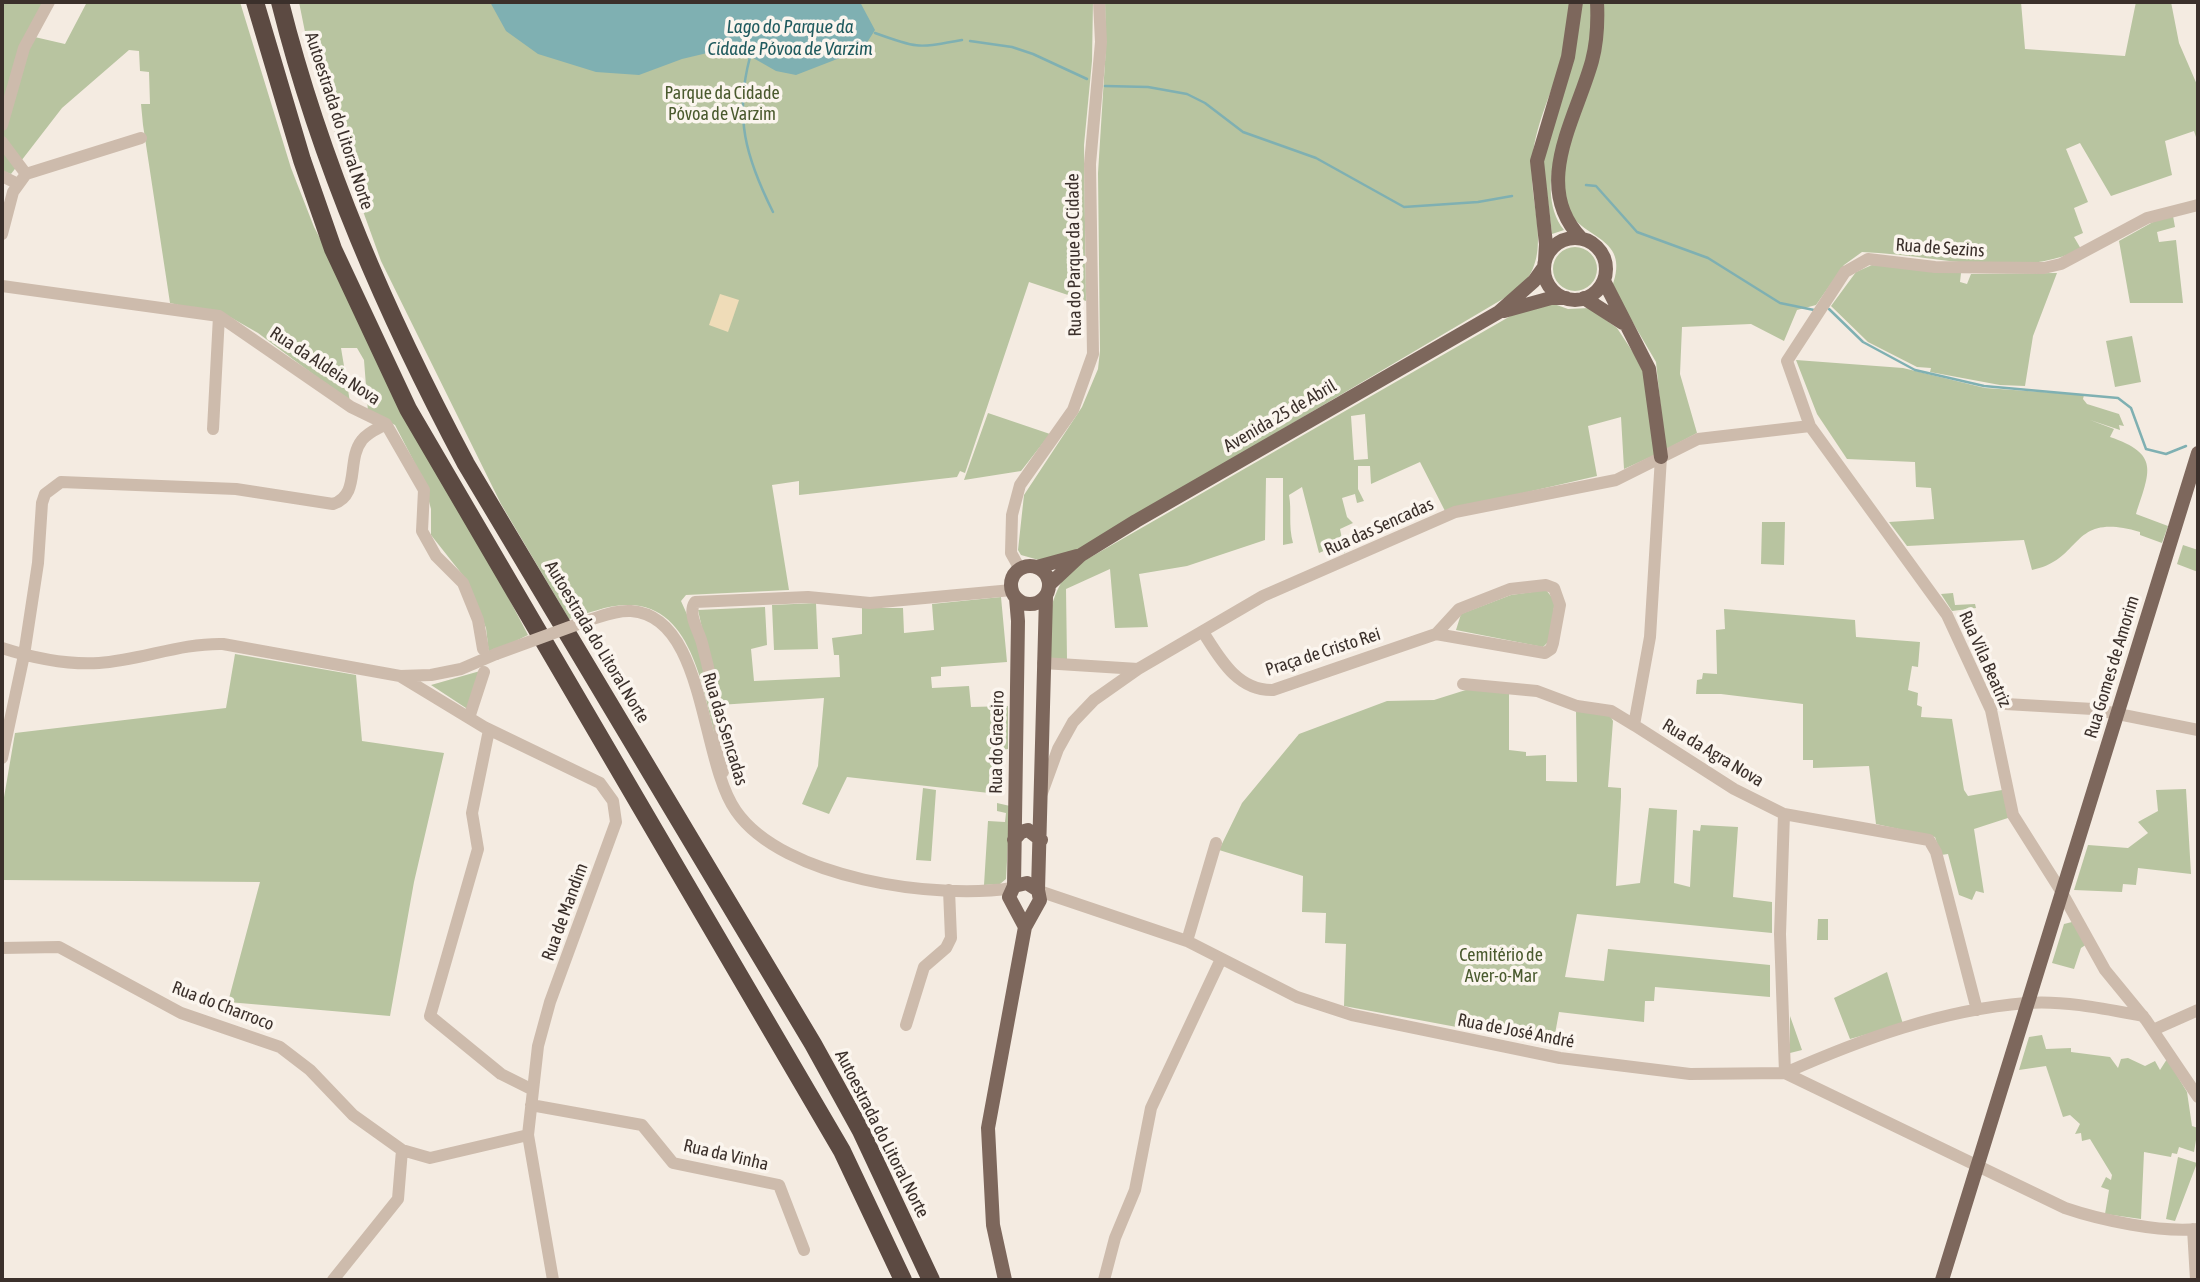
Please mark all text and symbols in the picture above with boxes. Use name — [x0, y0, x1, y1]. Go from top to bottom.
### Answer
water label: Lago do Parque da Cidade Póvoa de Varzim — [707, 16, 873, 60]
street label: Autoestrada do Litoral Norte — [300, 30, 378, 212]
park label: Parque da Cidade Póvoa de Varzim — [664, 82, 780, 124]
street label: Rua do Parque da Cidade — [1062, 173, 1086, 337]
street label: Rua de Sezins — [1895, 234, 1985, 262]
street label: Rua da Aldeia Nova — [266, 322, 384, 410]
street label: Avenida 25 de Abril — [1220, 375, 1340, 457]
street label: Rua das Sencadas — [1321, 493, 1437, 561]
street label: Autoestrada do Litoral Norte — [540, 557, 654, 727]
street label: Rua Gomes de Amorim — [2080, 593, 2144, 741]
street label: Rua Vila Beatriz — [1954, 607, 2016, 711]
street label: Praça de Cristo Rei — [1263, 623, 1383, 681]
street label: Rua das Sencadas — [698, 670, 752, 788]
street label: Rua do Graceiro — [985, 690, 1009, 794]
street label: Rua da Agra Nova — [1658, 714, 1768, 792]
street label: Rua de Mandim — [537, 860, 593, 964]
park label: Cemitério de Aver-o-Mar — [1459, 944, 1543, 986]
street label: Rua do Charroco — [169, 977, 277, 1035]
street label: Rua de José André — [1456, 1009, 1576, 1053]
street label: Autoestrada do Litoral Norte — [830, 1047, 934, 1221]
street label: Rua da Vinha — [681, 1135, 771, 1175]

